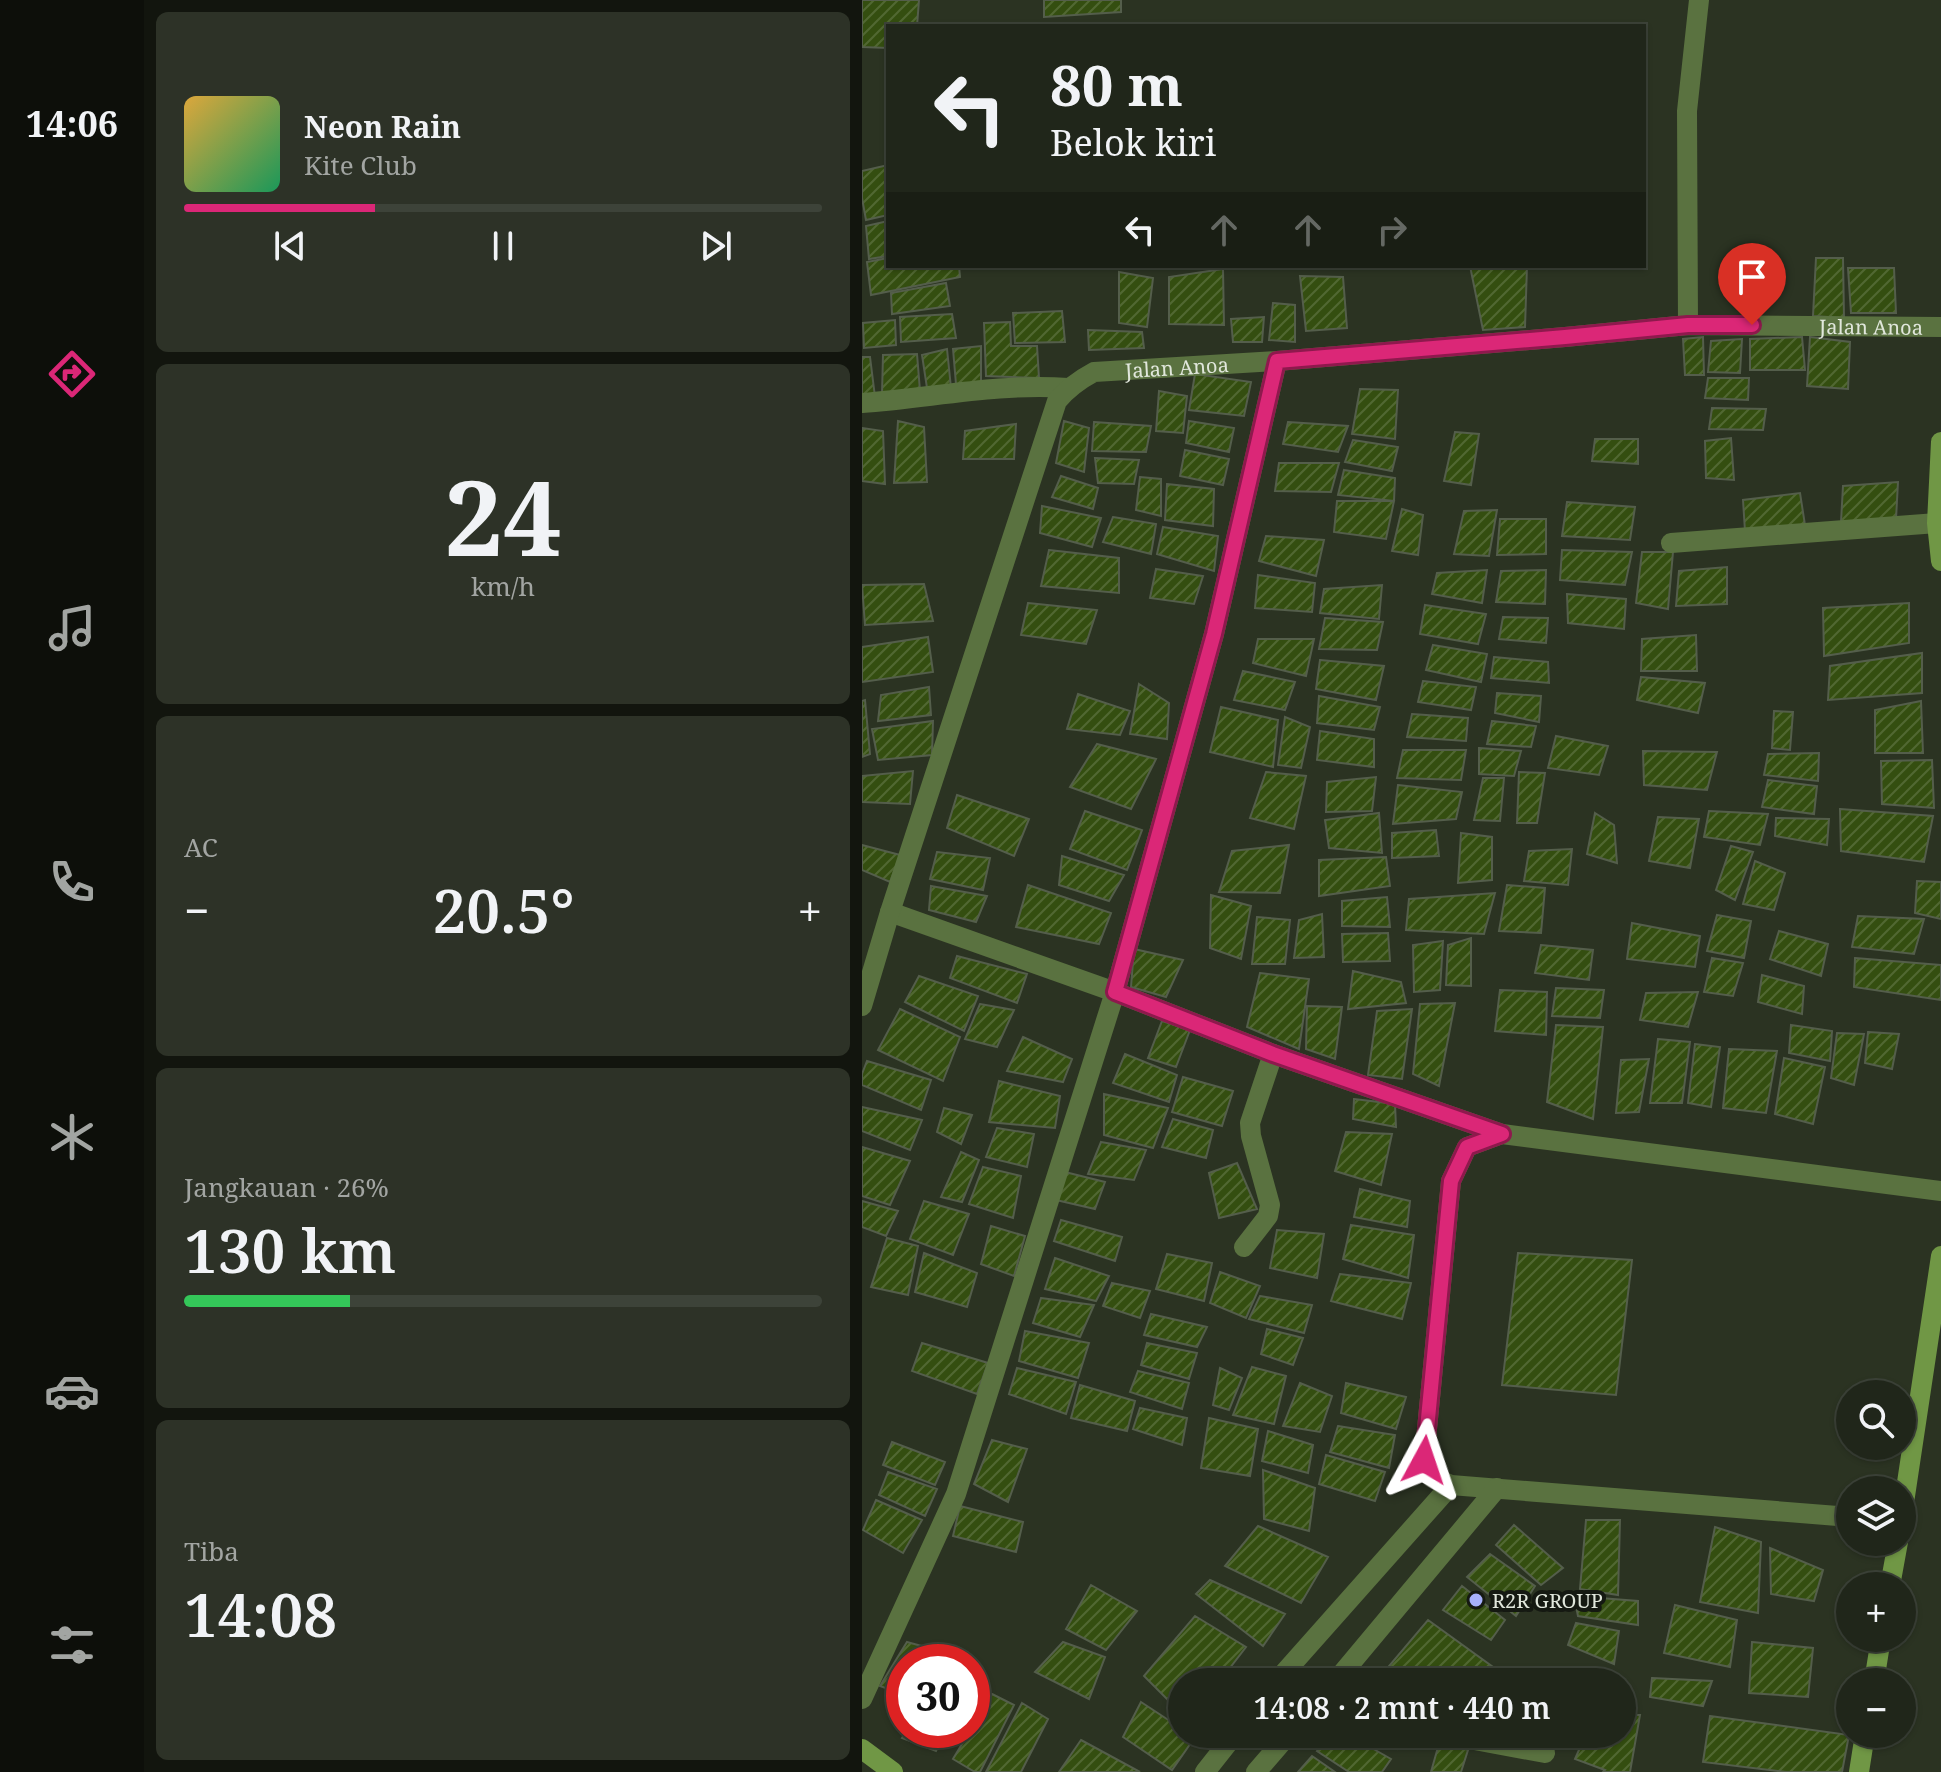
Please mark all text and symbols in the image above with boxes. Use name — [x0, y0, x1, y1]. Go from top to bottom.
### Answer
text: 80 m — [1050, 46, 1183, 122]
icon: left — [918, 56, 1022, 160]
text: 14:06 — [26, 99, 118, 148]
text: Neon Rain — [304, 106, 461, 147]
text: Belok kiri — [1050, 118, 1216, 167]
text: Kite Club — [304, 147, 417, 183]
icon: left — [1118, 208, 1162, 252]
icon: ahead — [1202, 208, 1246, 252]
icon: ahead — [1286, 208, 1330, 252]
icon: right — [1370, 208, 1414, 252]
icon: previous — [268, 224, 312, 268]
icon: pause — [481, 224, 525, 268]
icon: next — [694, 224, 738, 268]
pin — [1718, 243, 1786, 325]
icon: arrive — [1730, 255, 1774, 299]
street label: Jalan Anoa — [1818, 313, 1923, 340]
icon: directions — [44, 346, 100, 402]
street label: Jalan Anoa — [1123, 350, 1229, 384]
text: 24 — [444, 445, 562, 586]
text: km/h — [471, 568, 535, 604]
icon: music — [44, 600, 100, 656]
text: AC — [184, 829, 218, 865]
icon: phone — [44, 854, 100, 910]
text: 20.5° — [432, 869, 574, 951]
text: − — [184, 880, 209, 940]
text: + — [797, 880, 822, 940]
icon: climate — [44, 1109, 100, 1165]
text: Jangkauan · 26% — [184, 1169, 389, 1205]
text: 130 km — [184, 1209, 396, 1291]
icon: car — [44, 1363, 100, 1419]
map controls — [1836, 1380, 1916, 1748]
button: search — [1836, 1380, 1916, 1460]
position arrow — [1382, 1418, 1466, 1502]
button: layers — [1836, 1476, 1916, 1556]
text: Tiba — [184, 1533, 239, 1569]
button: + — [1836, 1572, 1916, 1652]
text: 14:08 — [184, 1573, 337, 1655]
place label: R2R GROUP — [1492, 1587, 1603, 1614]
marker: R2R GROUP — [1467, 1591, 1485, 1609]
icon: filters — [44, 1617, 100, 1673]
speed limit sign: 30 — [886, 1644, 990, 1748]
button: − — [1836, 1668, 1916, 1748]
text: 14:08 · 2 mnt · 440 m — [1253, 1687, 1551, 1728]

